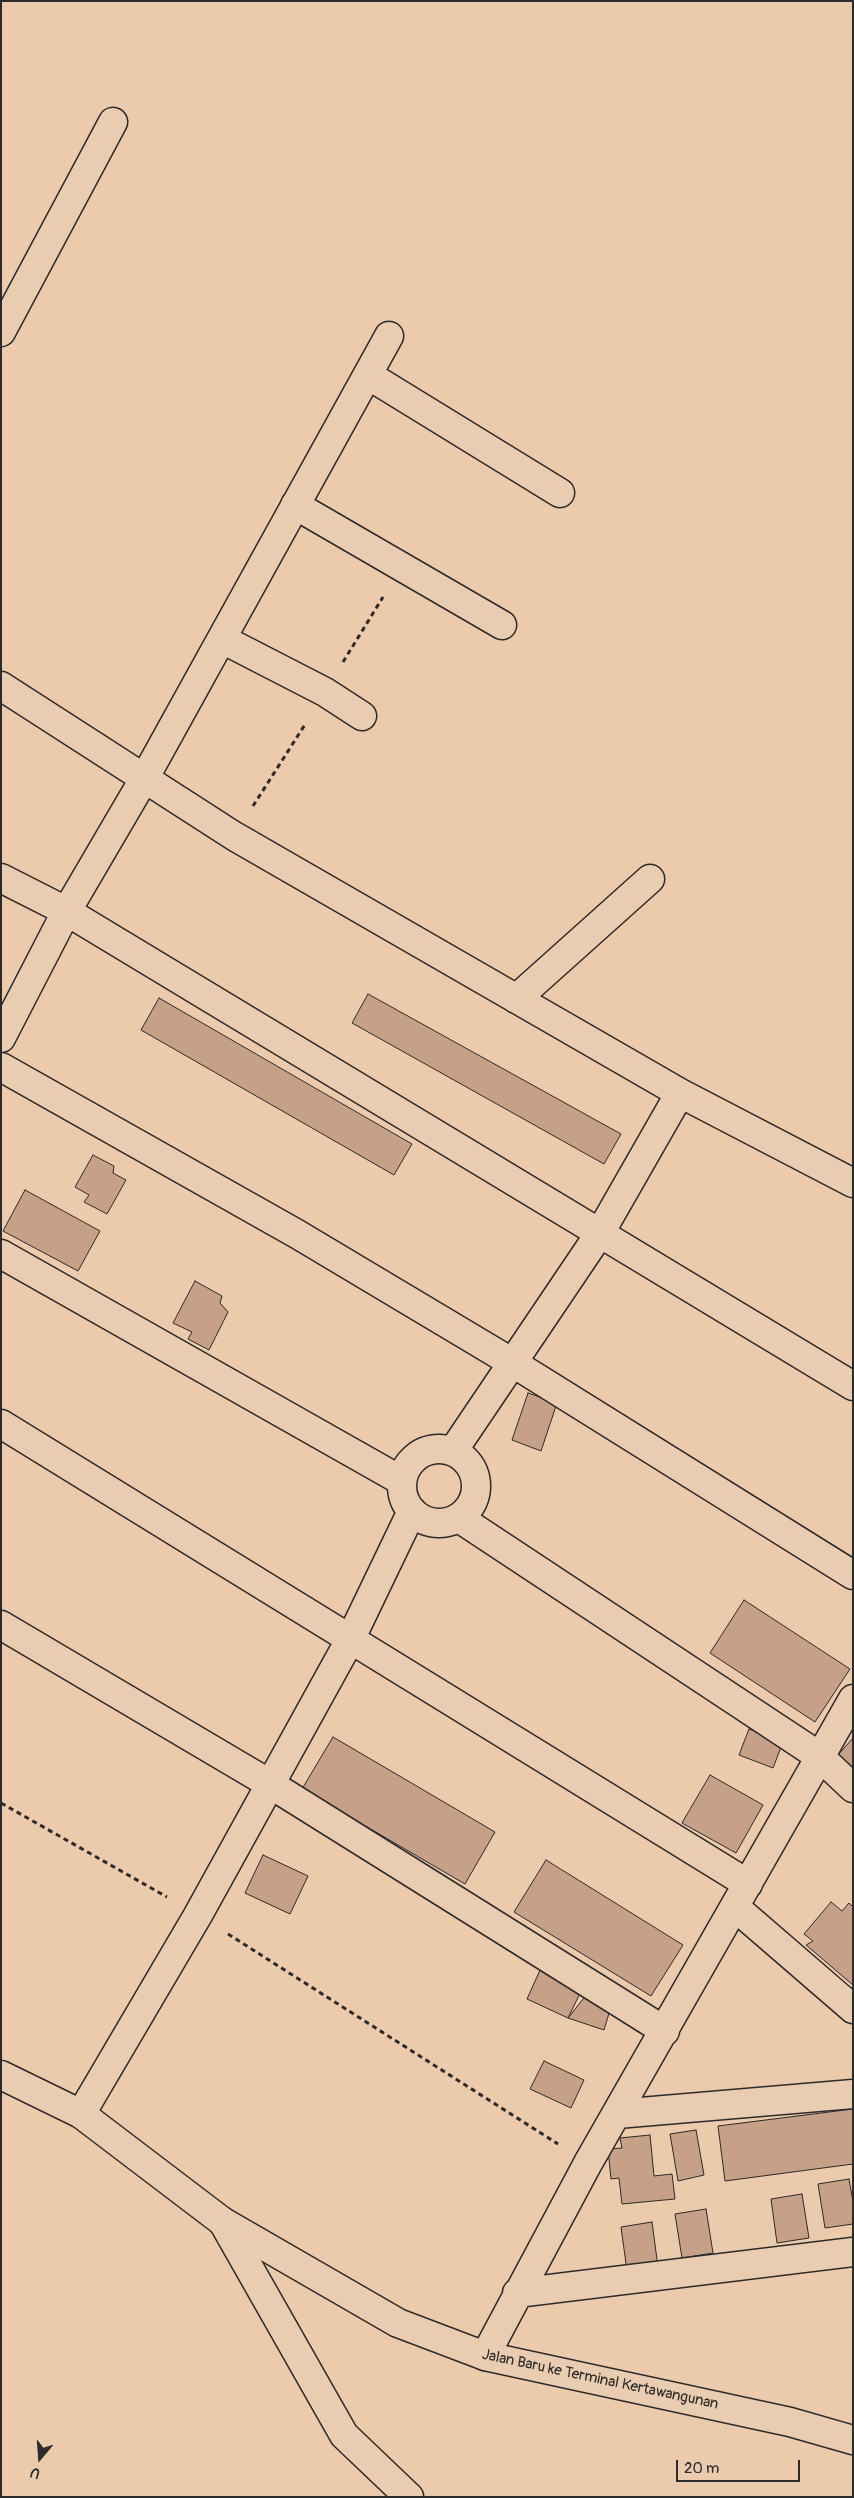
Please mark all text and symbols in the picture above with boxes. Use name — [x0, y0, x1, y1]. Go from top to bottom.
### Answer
street label: Jalan Baru ke Terminal Kertawangunan — [480, 2346, 720, 2414]
north arrow — [15, 2433, 65, 2483]
scale bar — [679, 2450, 803, 2482]
text: 20 m — [684, 2459, 719, 2478]
text: U — [28, 2463, 42, 2482]

